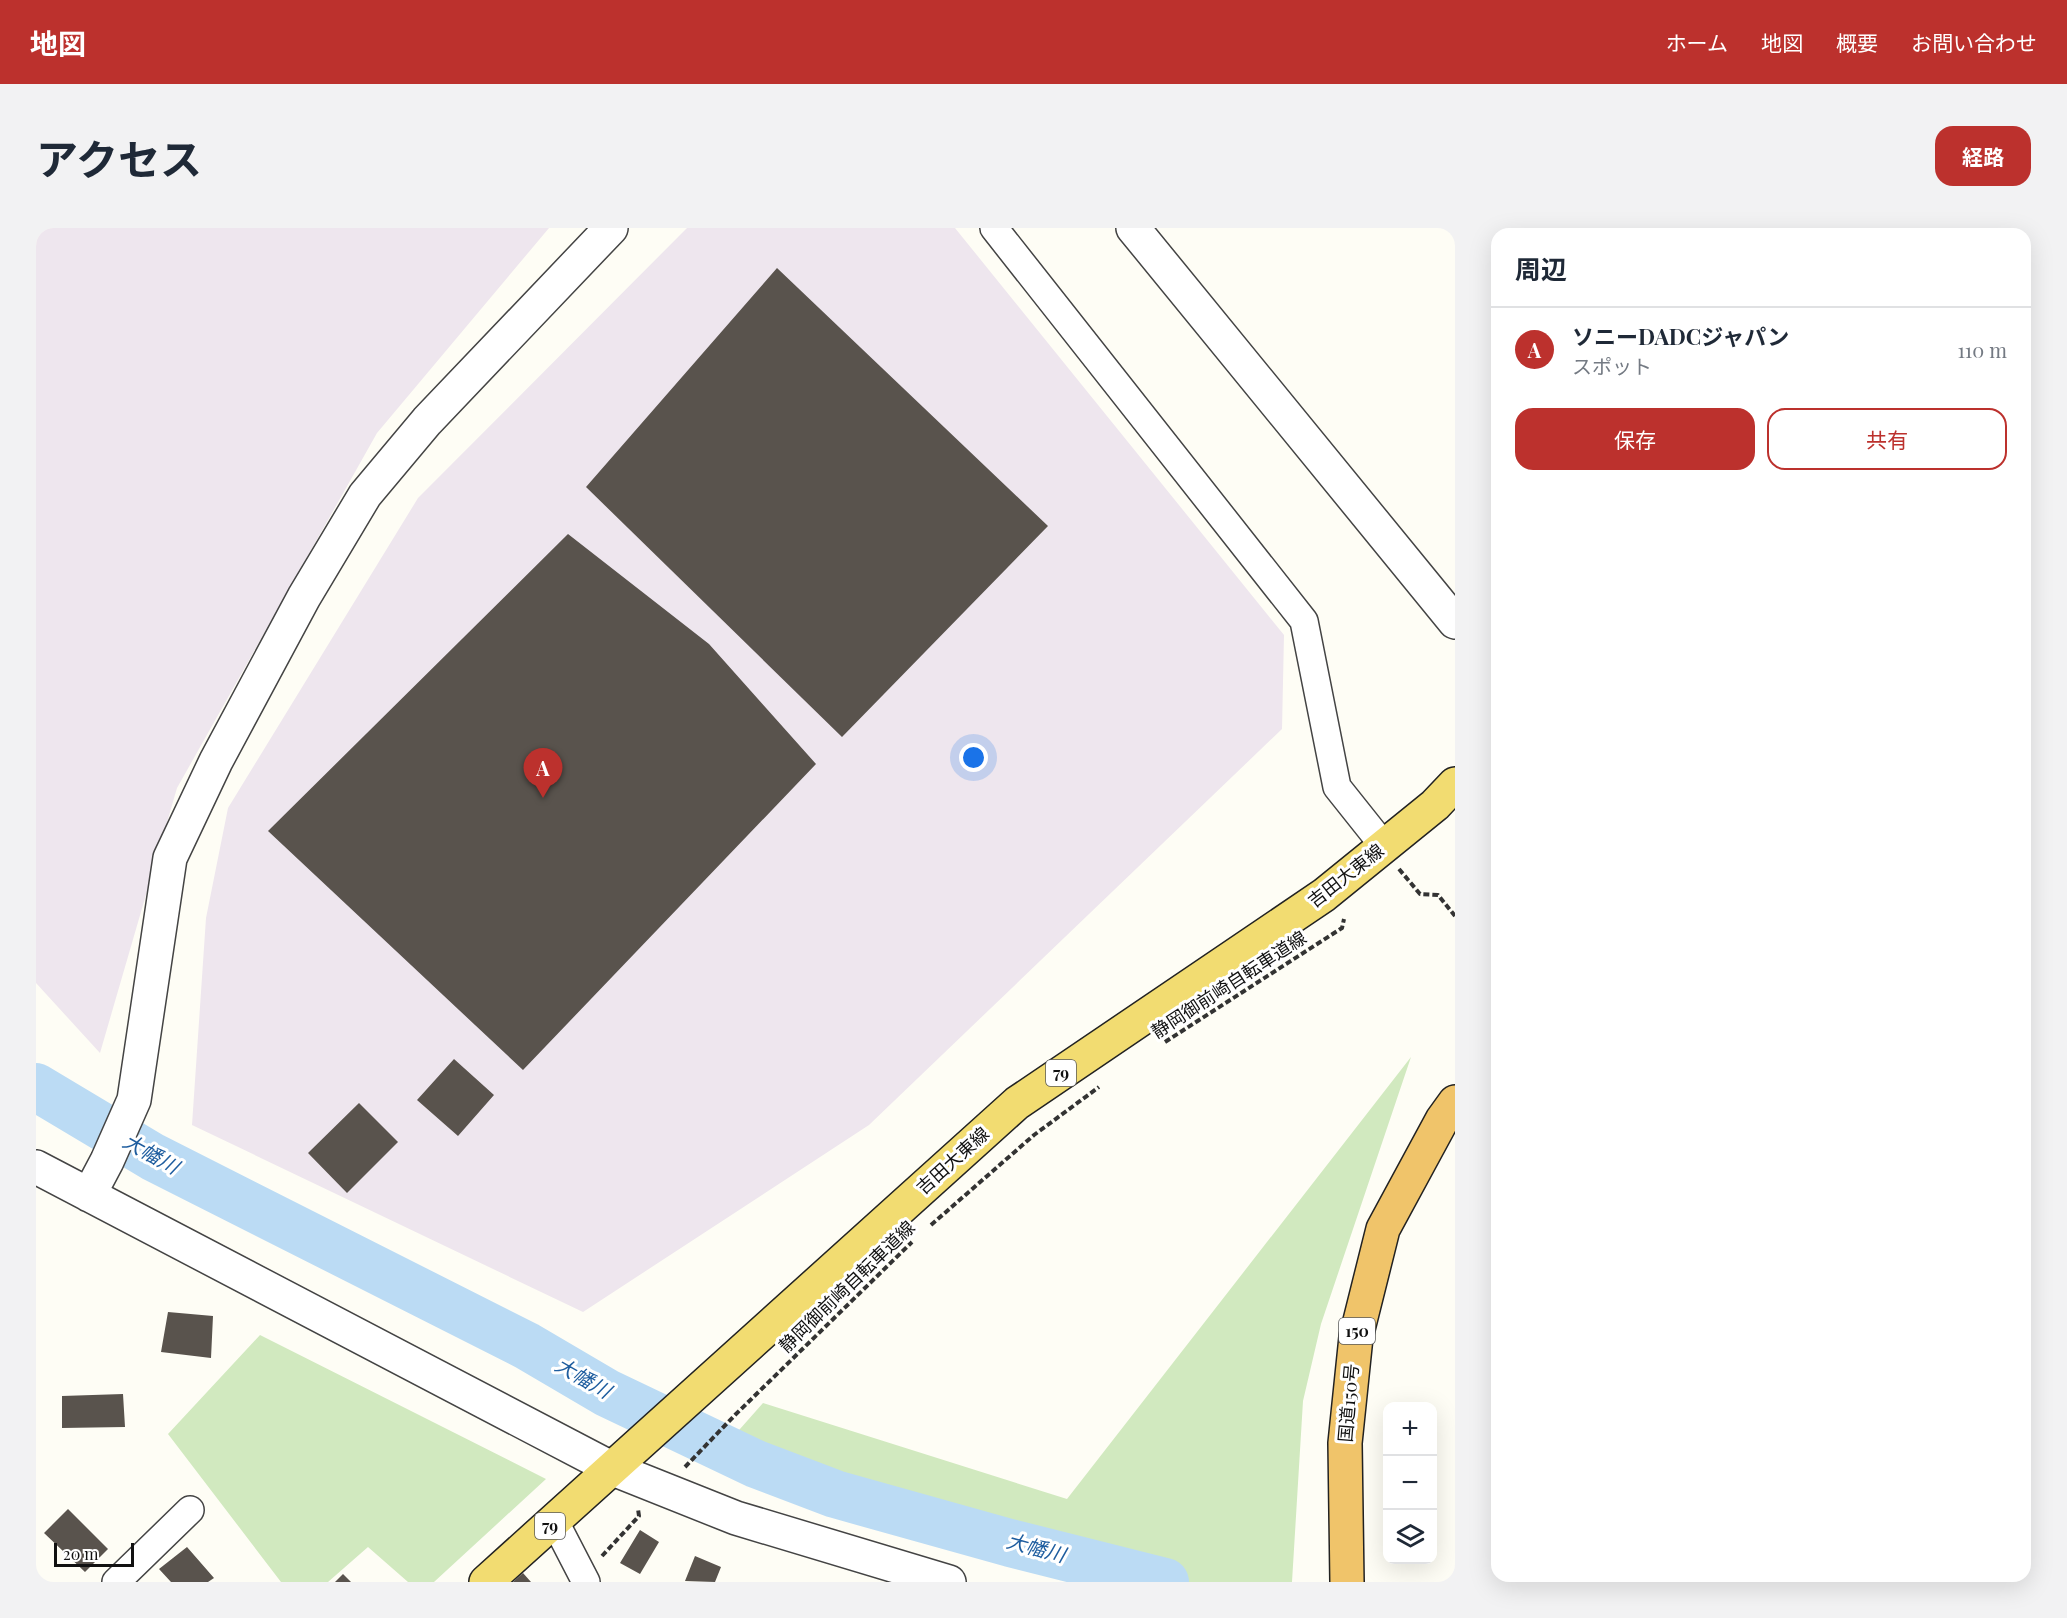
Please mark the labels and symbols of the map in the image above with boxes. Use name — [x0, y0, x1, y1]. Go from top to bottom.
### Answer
your location — [959, 743, 988, 772]
pin: A — [524, 748, 562, 798]
street label: 吉田大東線 — [1303, 838, 1388, 912]
street label: 静岡御前崎自転車道線 — [1146, 925, 1310, 1043]
road number: 79 — [1046, 1060, 1076, 1086]
street label: 吉田大東線 — [911, 1121, 994, 1199]
water label: 大幡川 — [119, 1126, 186, 1180]
street label: 静岡御前崎自転車道線 — [773, 1215, 919, 1357]
road number: 150 — [1339, 1318, 1375, 1344]
water label: 大幡川 — [551, 1350, 618, 1404]
street label: 国道150号 — [1333, 1363, 1363, 1443]
road number: 79 — [535, 1513, 565, 1539]
water label: 大幡川 — [1004, 1526, 1071, 1568]
scale bar — [54, 1540, 134, 1568]

